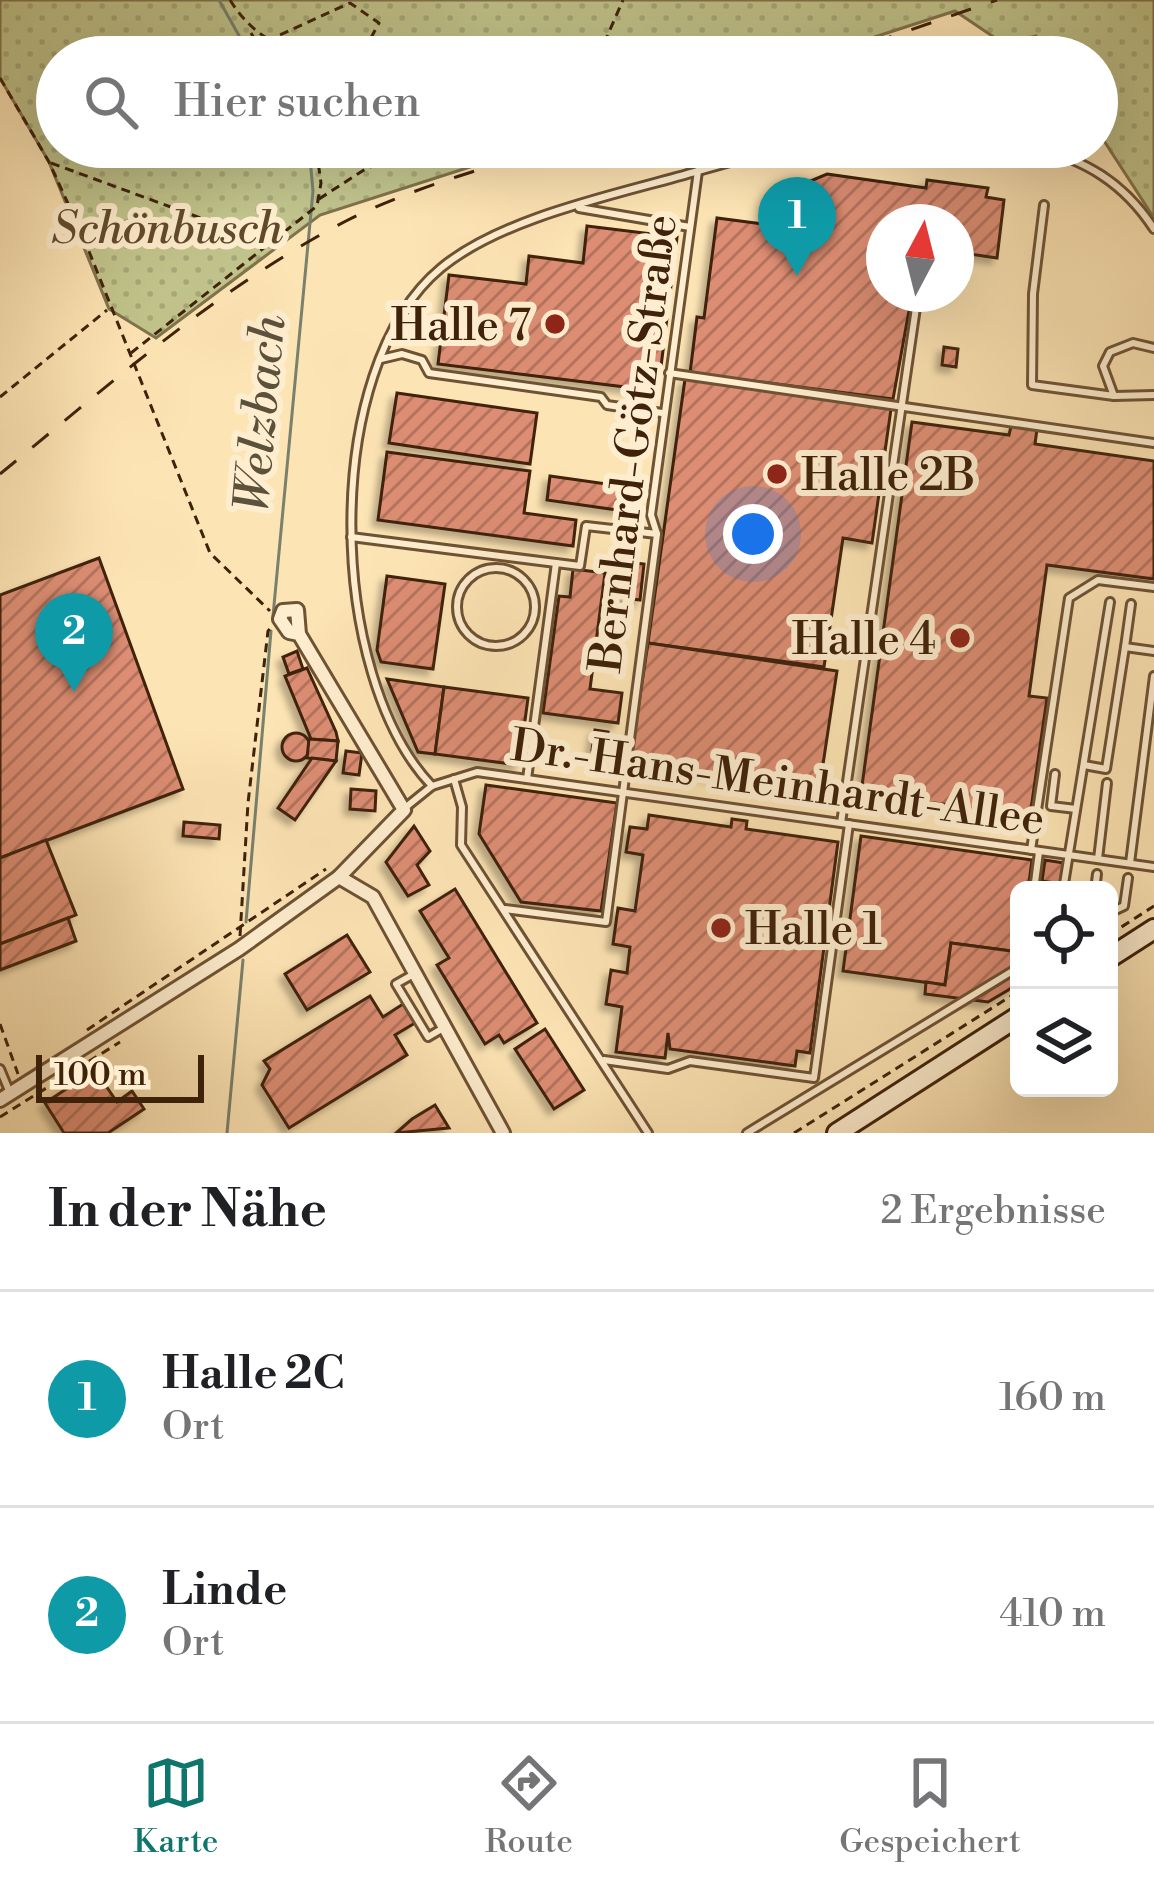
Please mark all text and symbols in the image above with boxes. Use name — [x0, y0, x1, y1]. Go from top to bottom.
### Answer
search box — [36, 36, 1118, 168]
icon: search — [78, 69, 144, 135]
text: Hier suchen — [174, 74, 420, 131]
pin: 1 — [758, 177, 836, 276]
park label: Schönbusch — [51, 201, 284, 258]
north arrow — [866, 204, 974, 312]
street label: Bernhard-Götz-Straße — [578, 211, 691, 676]
place label: Halle 7 — [391, 298, 531, 355]
marker: Halle 7 — [542, 311, 568, 337]
water label: Welzbach — [223, 313, 301, 515]
place label: Halle 2B — [801, 448, 976, 505]
marker: Halle 2B — [764, 461, 790, 487]
your location — [723, 504, 783, 564]
pin: 2 — [35, 593, 113, 692]
place label: Halle 4 — [792, 612, 936, 669]
marker: Halle 4 — [947, 625, 973, 651]
street label: Dr.-Hans-Meinhardt-Allee — [507, 718, 1048, 849]
map controls — [1010, 881, 1118, 1097]
button: locate — [1010, 881, 1118, 989]
place label: Halle 1 — [745, 902, 882, 959]
marker: Halle 1 — [708, 915, 734, 941]
button: layers — [1010, 989, 1118, 1097]
scale bar — [36, 1049, 204, 1102]
text: 100 m — [54, 1055, 147, 1096]
text: In der Nähe — [48, 1179, 327, 1243]
text: 2 Ergebnisse — [881, 1187, 1106, 1236]
text: Halle 2C — [162, 1346, 345, 1403]
text: 1 — [78, 1374, 96, 1423]
text: 160 m — [999, 1374, 1106, 1423]
text: Ort — [162, 1403, 224, 1452]
text: Linde — [162, 1562, 287, 1619]
text: 2 — [75, 1590, 99, 1639]
text: 410 m — [999, 1590, 1106, 1639]
text: Ort — [162, 1619, 224, 1668]
tab: Karte — [133, 1750, 219, 1863]
tab: Route — [485, 1750, 573, 1863]
tab: Gespeichert — [839, 1750, 1021, 1863]

